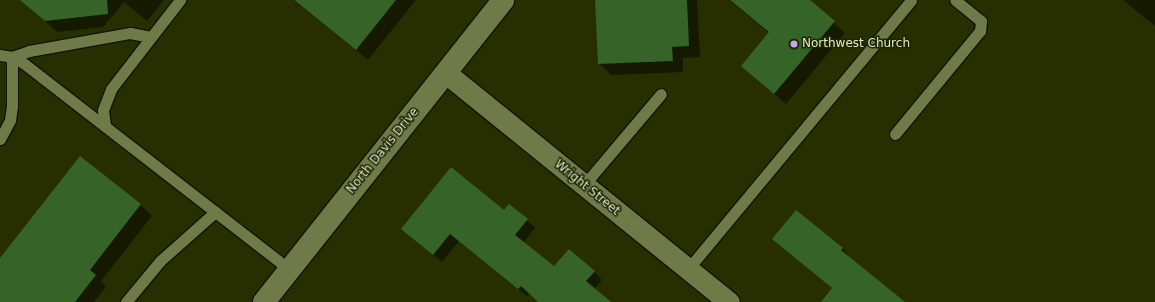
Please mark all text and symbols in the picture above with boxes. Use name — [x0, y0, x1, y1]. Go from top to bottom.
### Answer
place label: Northwest Church — [802, 37, 910, 51]
marker: Northwest Church — [789, 39, 799, 49]
street label: North Davis Drive — [344, 105, 422, 197]
street label: Wright Street — [551, 157, 623, 219]

